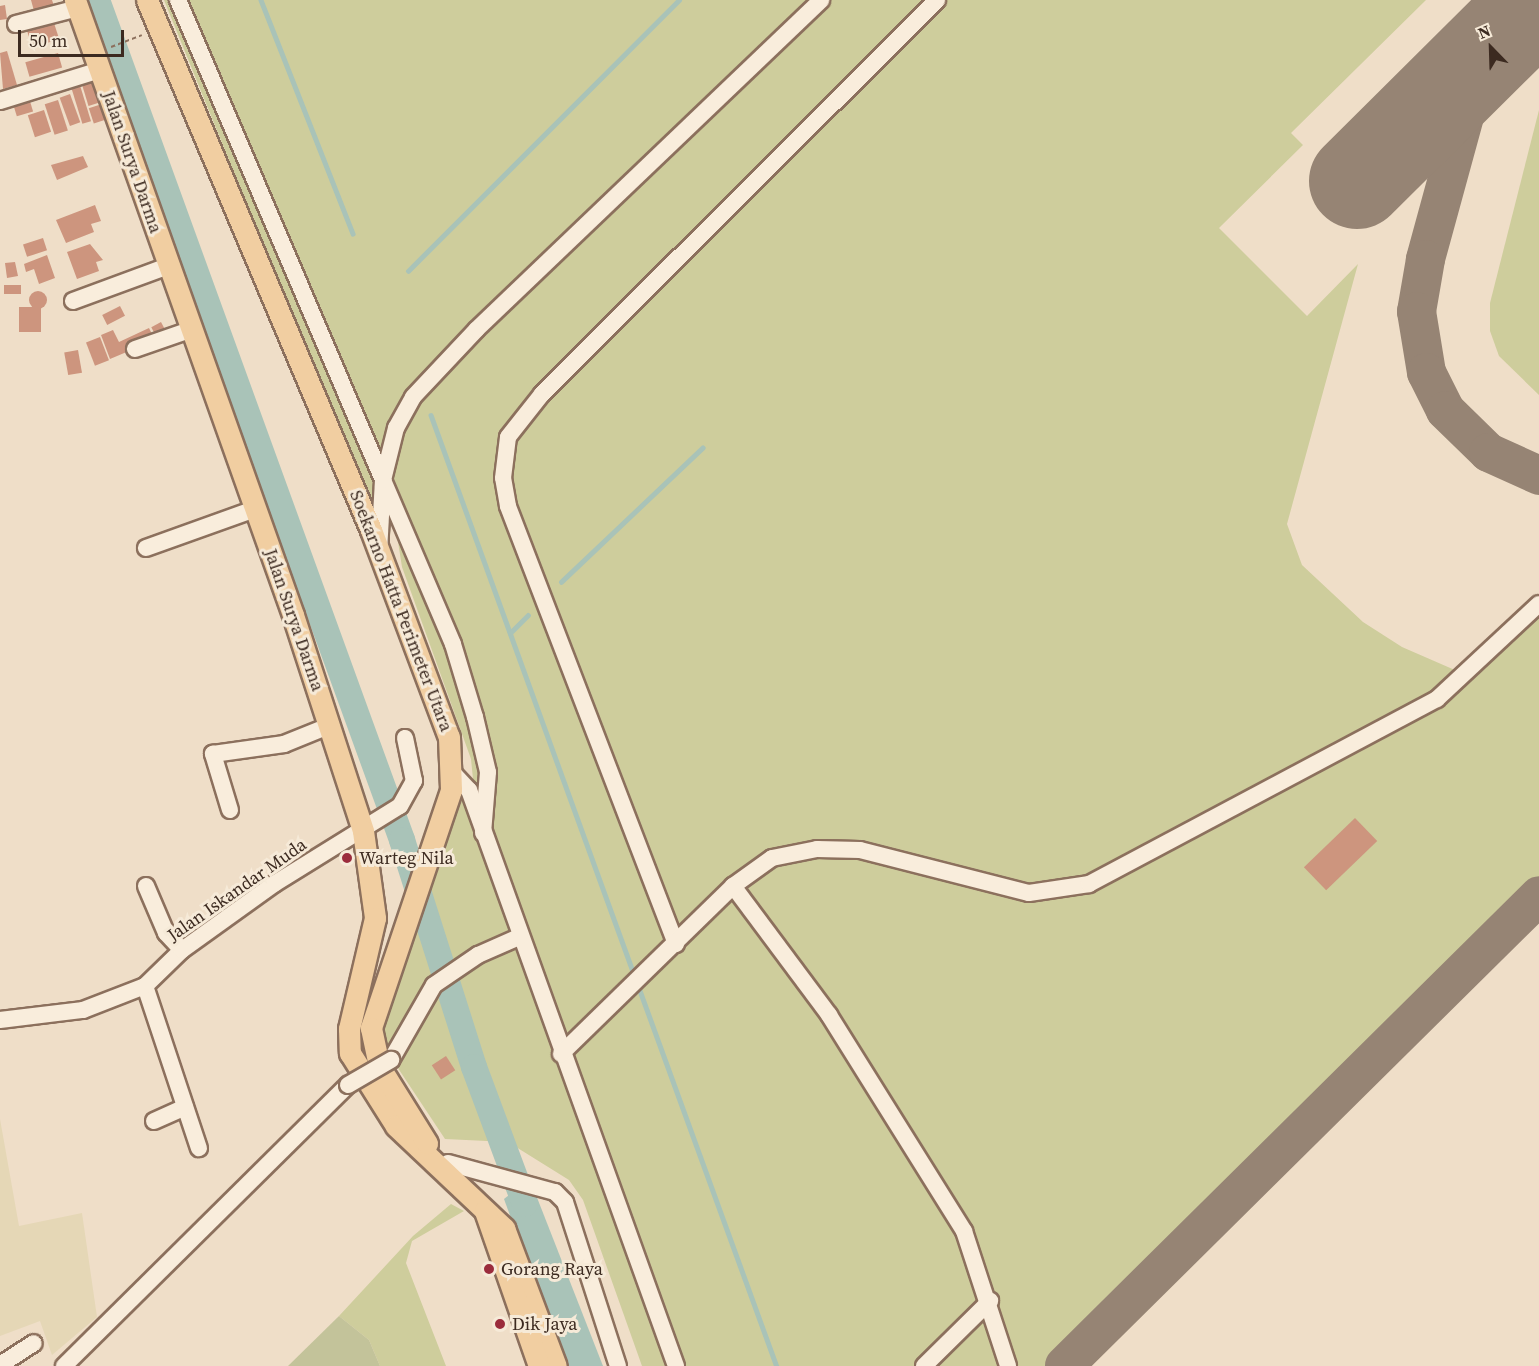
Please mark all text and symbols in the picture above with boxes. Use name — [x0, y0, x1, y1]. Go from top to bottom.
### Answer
scale bar — [21, 18, 128, 56]
north arrow — [1461, 18, 1521, 78]
text: N — [1474, 19, 1494, 44]
text: 50 m — [29, 28, 67, 53]
street label: Jalan Surya Darma — [97, 88, 167, 236]
street label: Soekarno Hatta Perimeter Utara — [345, 487, 457, 735]
street label: Jalan Surya Darma — [259, 546, 329, 694]
street label: Jalan Iskandar Muda — [163, 834, 311, 946]
place label: Warteg Nila — [359, 847, 454, 869]
marker: Warteg Nila — [340, 851, 354, 865]
place label: Gorang Raya — [501, 1258, 603, 1280]
marker: Gorang Raya — [482, 1262, 496, 1276]
place label: Dik Jaya — [512, 1313, 578, 1335]
marker: Dik Jaya — [493, 1317, 507, 1331]

